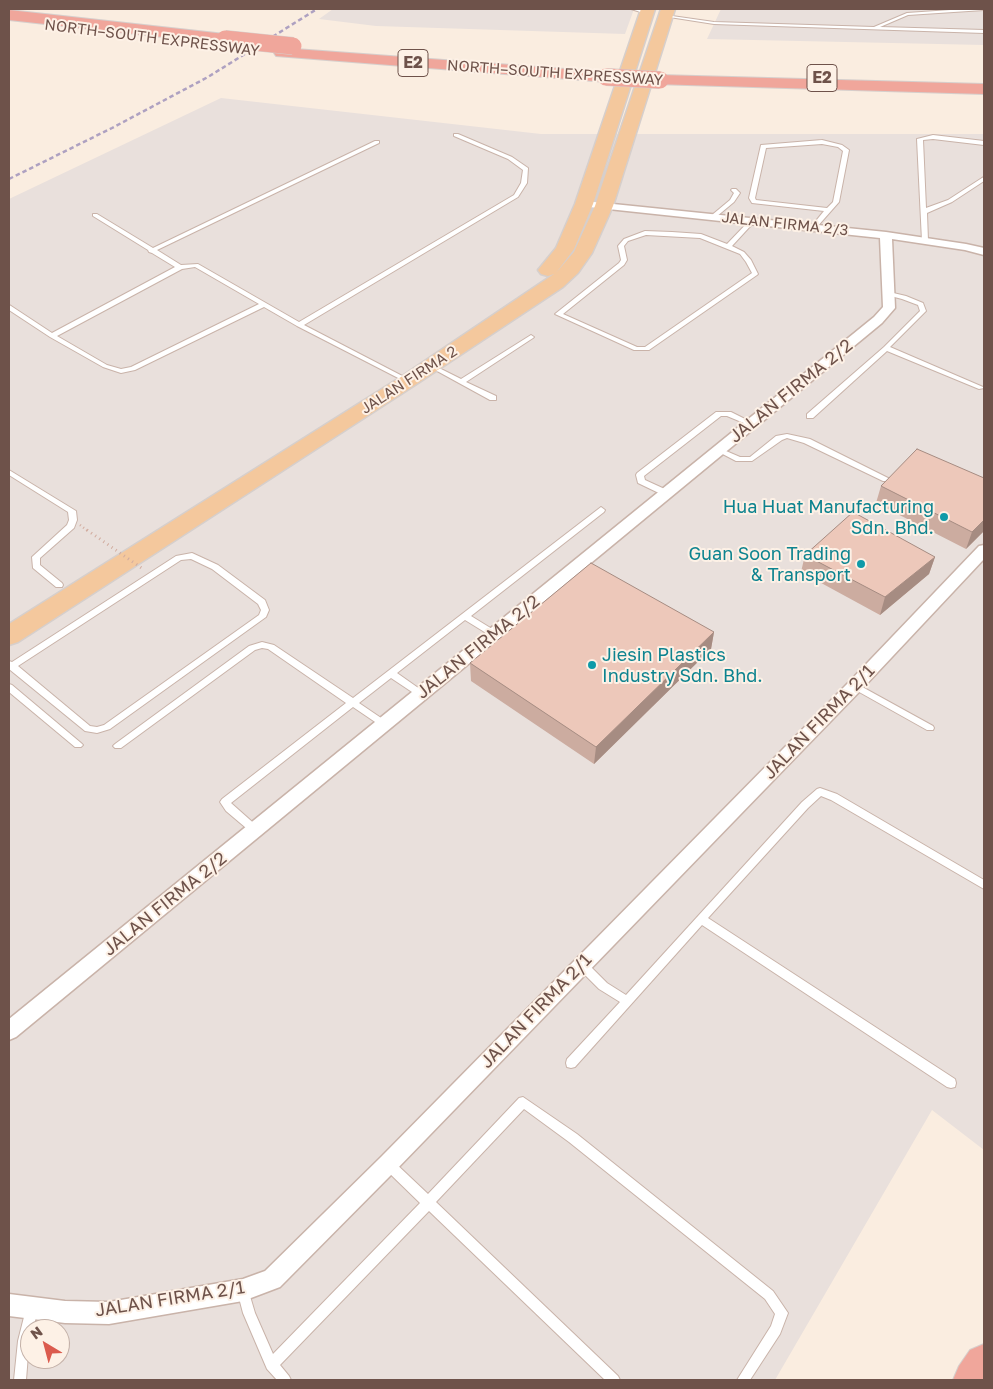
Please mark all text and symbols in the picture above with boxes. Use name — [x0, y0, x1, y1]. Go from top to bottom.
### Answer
street label: NORTH–SOUTH EXPRESSWAY — [44, 16, 260, 60]
road number: E2 — [398, 49, 428, 76]
street label: NORTH–SOUTH EXPRESSWAY — [447, 56, 663, 90]
road number: E2 — [807, 64, 837, 92]
street label: JALAN FIRMA 2/3 — [721, 208, 849, 240]
street label: JALAN FIRMA 2/2 — [725, 335, 857, 447]
street label: JALAN FIRMA 2 — [357, 342, 461, 418]
place label: Hua Huat Manufacturing Sdn. Bhd. — [723, 496, 934, 538]
marker: Hua Huat Manufacturing Sdn. Bhd. — [938, 511, 950, 523]
place label: Guan Soon Trading & Transport — [688, 543, 851, 586]
marker: Guan Soon Trading & Transport — [855, 558, 867, 570]
street label: JALAN FIRMA 2/2 — [412, 591, 544, 703]
place label: Jiesin Plastics Industry Sdn. Bhd. — [602, 644, 763, 686]
marker: Jiesin Plastics Industry Sdn. Bhd. — [586, 659, 598, 671]
street label: JALAN FIRMA 2/1 — [759, 660, 879, 784]
street label: JALAN FIRMA 2/2 — [99, 848, 231, 960]
street label: JALAN FIRMA 2/1 — [476, 949, 596, 1073]
street label: JALAN FIRMA 2/1 — [94, 1277, 246, 1321]
north arrow — [20, 1319, 70, 1369]
text: N — [27, 1322, 46, 1342]

